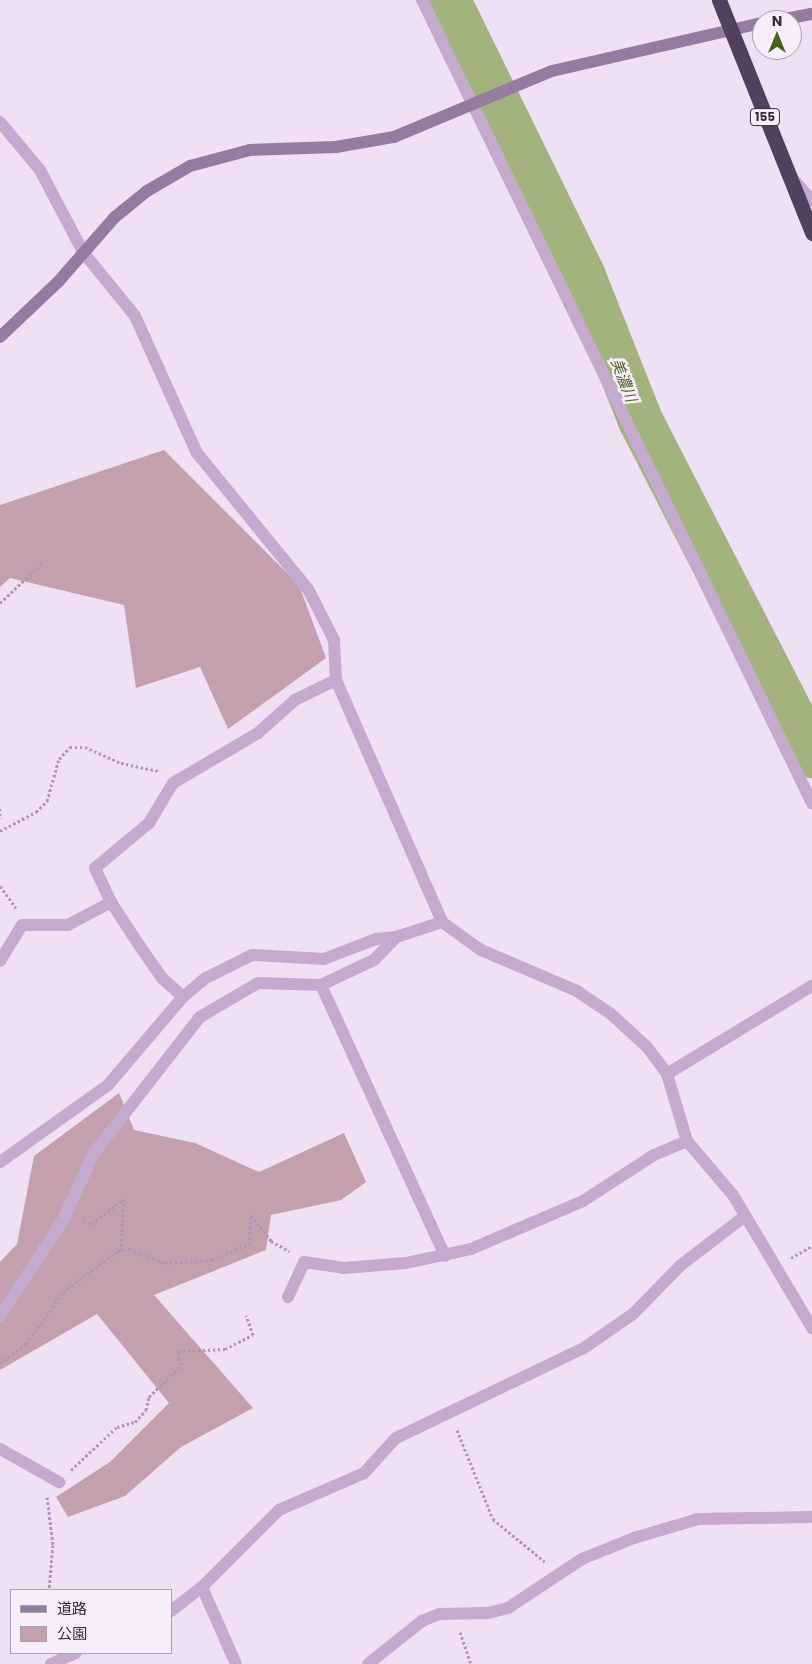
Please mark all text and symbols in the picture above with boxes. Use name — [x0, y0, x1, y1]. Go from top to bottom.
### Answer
north arrow — [752, 10, 802, 60]
text: N — [772, 11, 782, 31]
road number: 155 — [749, 108, 781, 126]
water label: 美濃川 — [608, 356, 640, 404]
legend — [10, 1589, 172, 1654]
text: 道路 — [57, 1598, 87, 1619]
text: 公園 — [57, 1623, 87, 1644]

